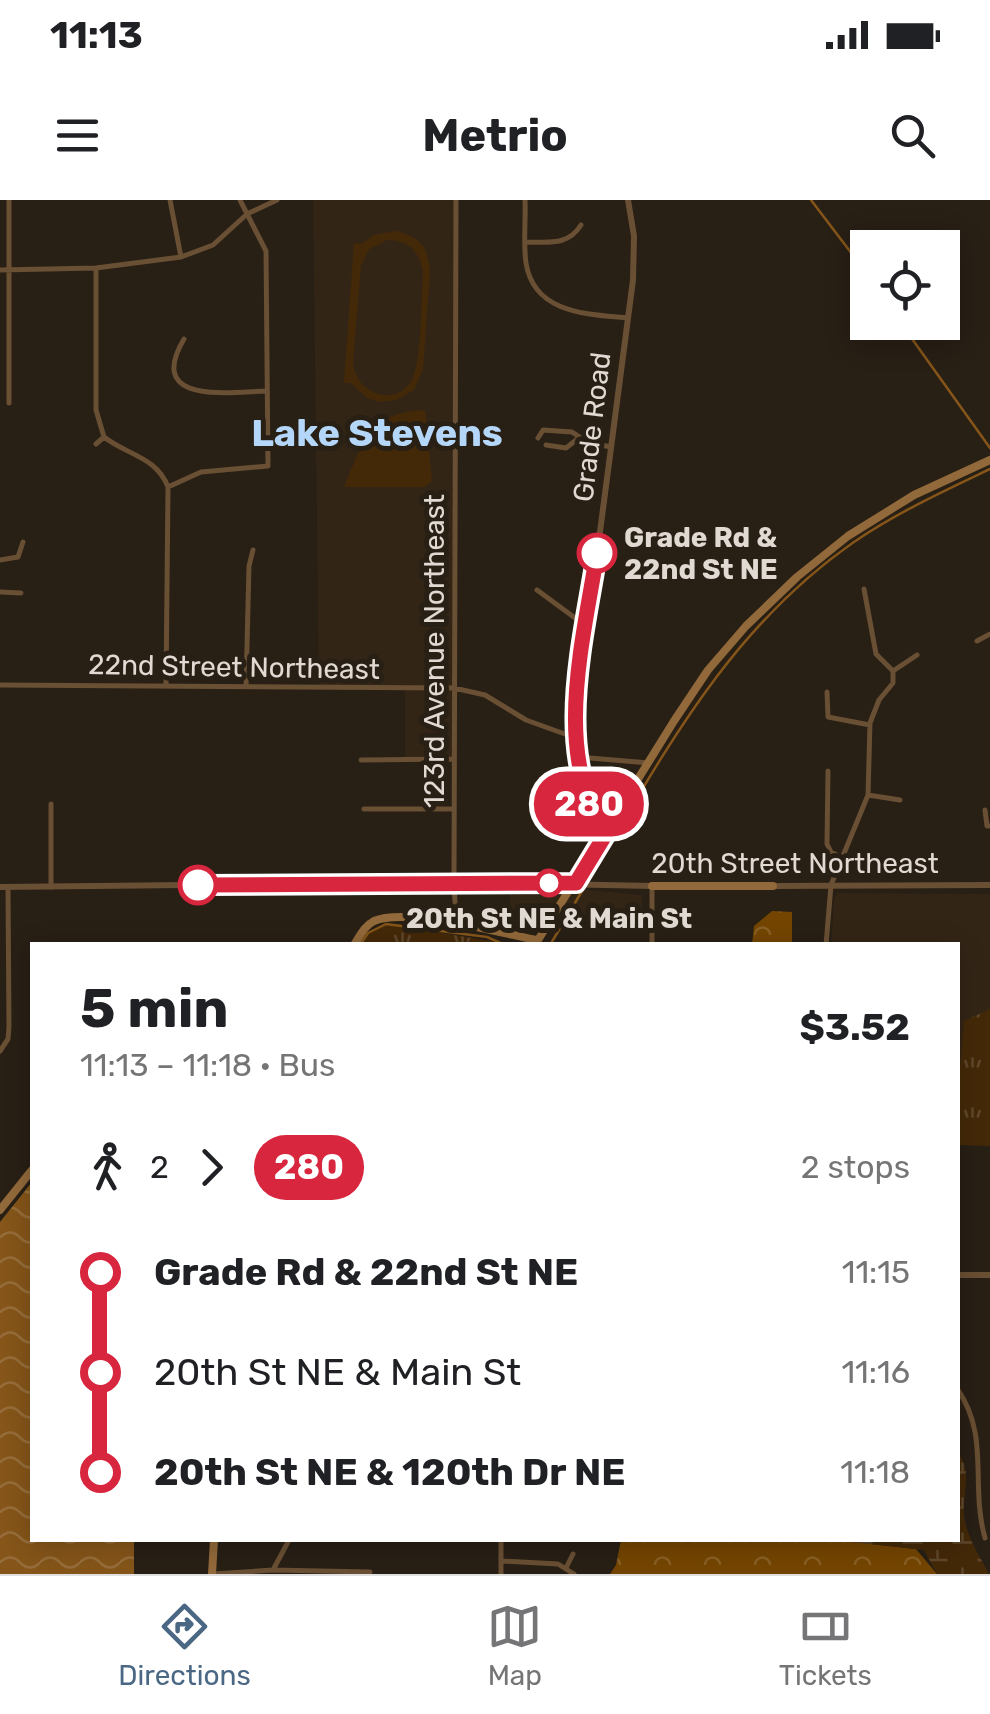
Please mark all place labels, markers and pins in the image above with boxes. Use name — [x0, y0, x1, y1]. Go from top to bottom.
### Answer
place label: Grade Rd & 22nd St NE — [624, 521, 778, 586]
marker: Grade Rd & 22nd St NE — [578, 534, 616, 572]
unlabelled marker — [179, 866, 217, 904]
marker: 20th St NE & Main St — [536, 870, 562, 896]
place label: 20th St NE & Main St — [406, 902, 692, 935]

